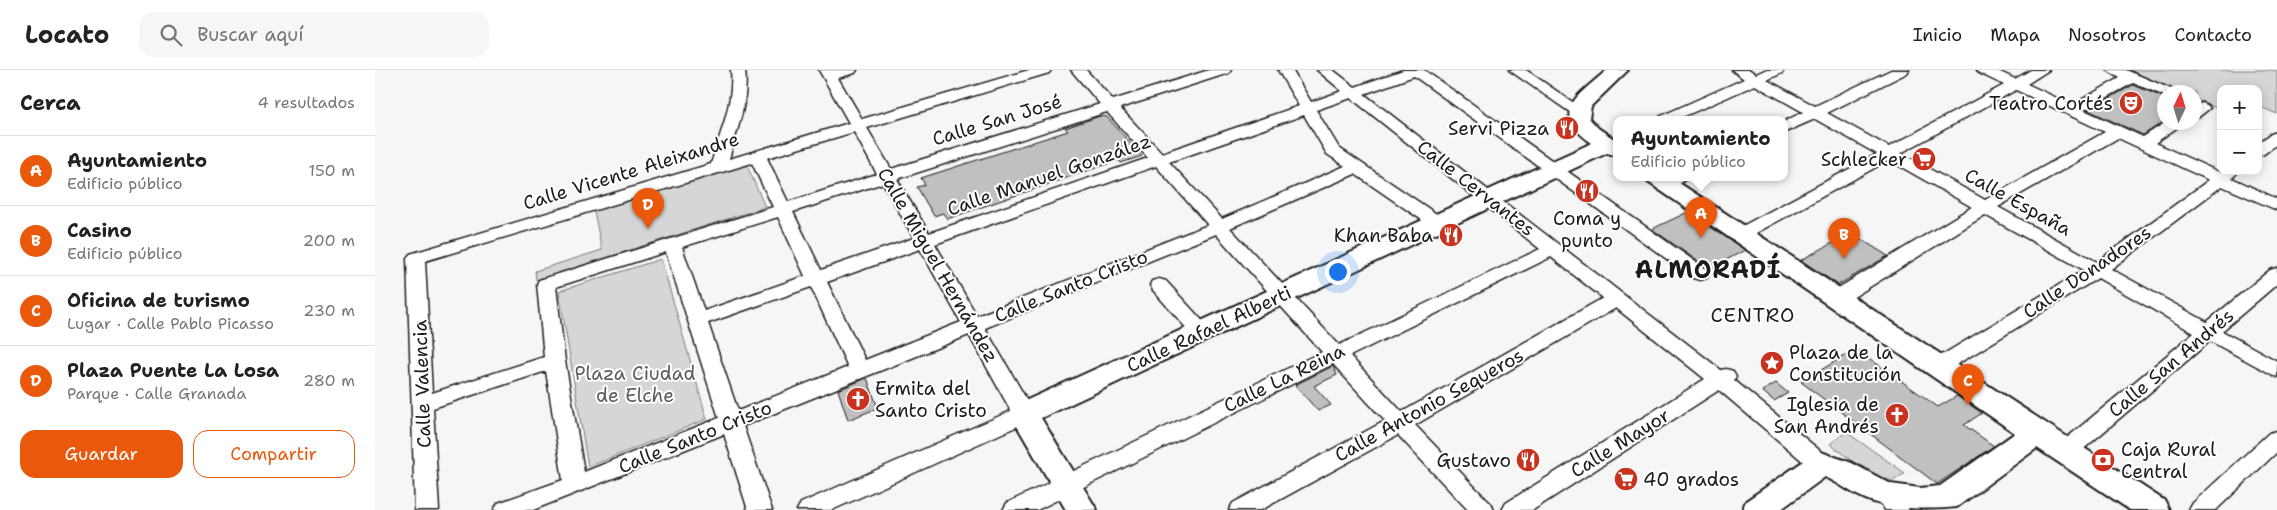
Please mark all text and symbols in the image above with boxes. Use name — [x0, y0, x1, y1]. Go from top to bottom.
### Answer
search box — [139, 12, 489, 57]
text: Locato — [25, 19, 109, 51]
icon: search — [157, 21, 185, 49]
text: Buscar aquí — [197, 22, 304, 47]
text: Inicio — [1913, 23, 1962, 47]
text: Mapa — [1990, 23, 2040, 47]
text: Nosotros — [2068, 23, 2146, 47]
text: Contacto — [2174, 23, 2252, 47]
north arrow — [2157, 85, 2202, 130]
map controls — [2217, 85, 2262, 175]
button: + — [2217, 85, 2262, 130]
street label: Calle San José — [929, 88, 1065, 152]
text: Cerca — [20, 89, 81, 117]
theatre icon: Teatro Cortés — [2118, 90, 2144, 116]
place label: Teatro Cortés — [1989, 91, 2113, 116]
text: 4 resultados — [257, 92, 355, 113]
restaurant icon: Servi Pizza — [1554, 115, 1580, 141]
place label: Servi Pizza — [1448, 116, 1549, 141]
popup — [1613, 116, 1788, 181]
street label: Calle Vicente Aleixandre — [520, 126, 742, 216]
text: Ayuntamiento — [1630, 126, 1771, 151]
street label: Calle Manuel González — [944, 128, 1154, 222]
button: − — [2217, 130, 2262, 175]
street label: Calle Cervantes — [1412, 134, 1540, 242]
supermarket icon: Schlecker — [1911, 146, 1937, 172]
place label: Schlecker — [1821, 147, 1907, 172]
text: Ayuntamiento — [67, 148, 207, 173]
text: Edificio público — [1630, 151, 1746, 172]
text: A — [30, 160, 42, 181]
text: 150 m — [308, 160, 355, 181]
street label: Calle España — [1960, 162, 2076, 242]
street label: Calle Miguel Hernández — [872, 163, 1004, 367]
text: Edificio público — [67, 173, 182, 194]
restaurant icon: Coma y punto — [1574, 178, 1600, 204]
pin: D — [632, 188, 664, 229]
pin: A — [1685, 197, 1717, 238]
place label: Coma y punto — [1553, 206, 1621, 253]
text: Casino — [67, 218, 132, 243]
pin: B — [1828, 218, 1860, 259]
street label: Calle Donadores — [2018, 220, 2156, 324]
restaurant icon: Khan Baba — [1438, 222, 1464, 248]
place label: Khan Baba — [1334, 223, 1433, 248]
text: B — [31, 230, 41, 251]
text: 200 m — [303, 230, 355, 251]
text: Edificio público — [67, 243, 182, 264]
street label: Calle Santo Cristo — [991, 244, 1151, 328]
district label: ALMORADÍ — [1635, 252, 1781, 286]
your location — [1325, 259, 1351, 285]
street label: Calle Rafael Alberti — [1122, 280, 1296, 378]
text: Oficina de turismo — [67, 288, 250, 313]
text: C — [31, 300, 41, 321]
text: 230 m — [303, 300, 355, 321]
district label: CENTRO — [1711, 302, 1795, 328]
street label: Calle San Andrés — [2103, 303, 2239, 423]
text: Lugar · Calle Pablo Picasso — [67, 313, 274, 334]
street label: Calle Valencia — [407, 319, 437, 448]
street label: Calle La Reina — [1219, 338, 1349, 418]
place label: Plaza de la Constitución — [1789, 340, 1901, 387]
street label: Calle Antonio Sequeros — [1330, 343, 1528, 467]
place icon: Plaza de la Constitución — [1759, 350, 1785, 376]
text: Plaza Puente La Losa — [67, 358, 279, 383]
park label: Plaza Ciudad de Elche — [574, 361, 696, 408]
pin: C — [1952, 364, 1984, 405]
text: D — [30, 370, 42, 391]
text: 280 m — [303, 370, 355, 391]
place label: Ermita del Santo Cristo — [875, 376, 987, 423]
text: Parque · Calle Granada — [67, 383, 246, 404]
church icon: Ermita del Santo Cristo — [845, 386, 871, 412]
place label: Iglesia de San Andrés — [1774, 392, 1879, 439]
street label: Calle Santo Cristo — [615, 395, 775, 479]
church icon: Iglesia de San Andrés — [1884, 402, 1910, 428]
street label: Calle Mayor — [1566, 403, 1674, 483]
button: Guardar — [20, 430, 183, 478]
button: Compartir — [193, 430, 355, 478]
place label: Caja Rural Central — [2121, 437, 2216, 484]
restaurant icon: Gustavo — [1515, 447, 1541, 473]
bank icon: Caja Rural Central — [2090, 447, 2116, 473]
place label: Gustavo — [1436, 448, 1511, 473]
supermarket icon: 40 grados — [1613, 466, 1639, 492]
place label: 40 grados — [1643, 467, 1739, 492]

